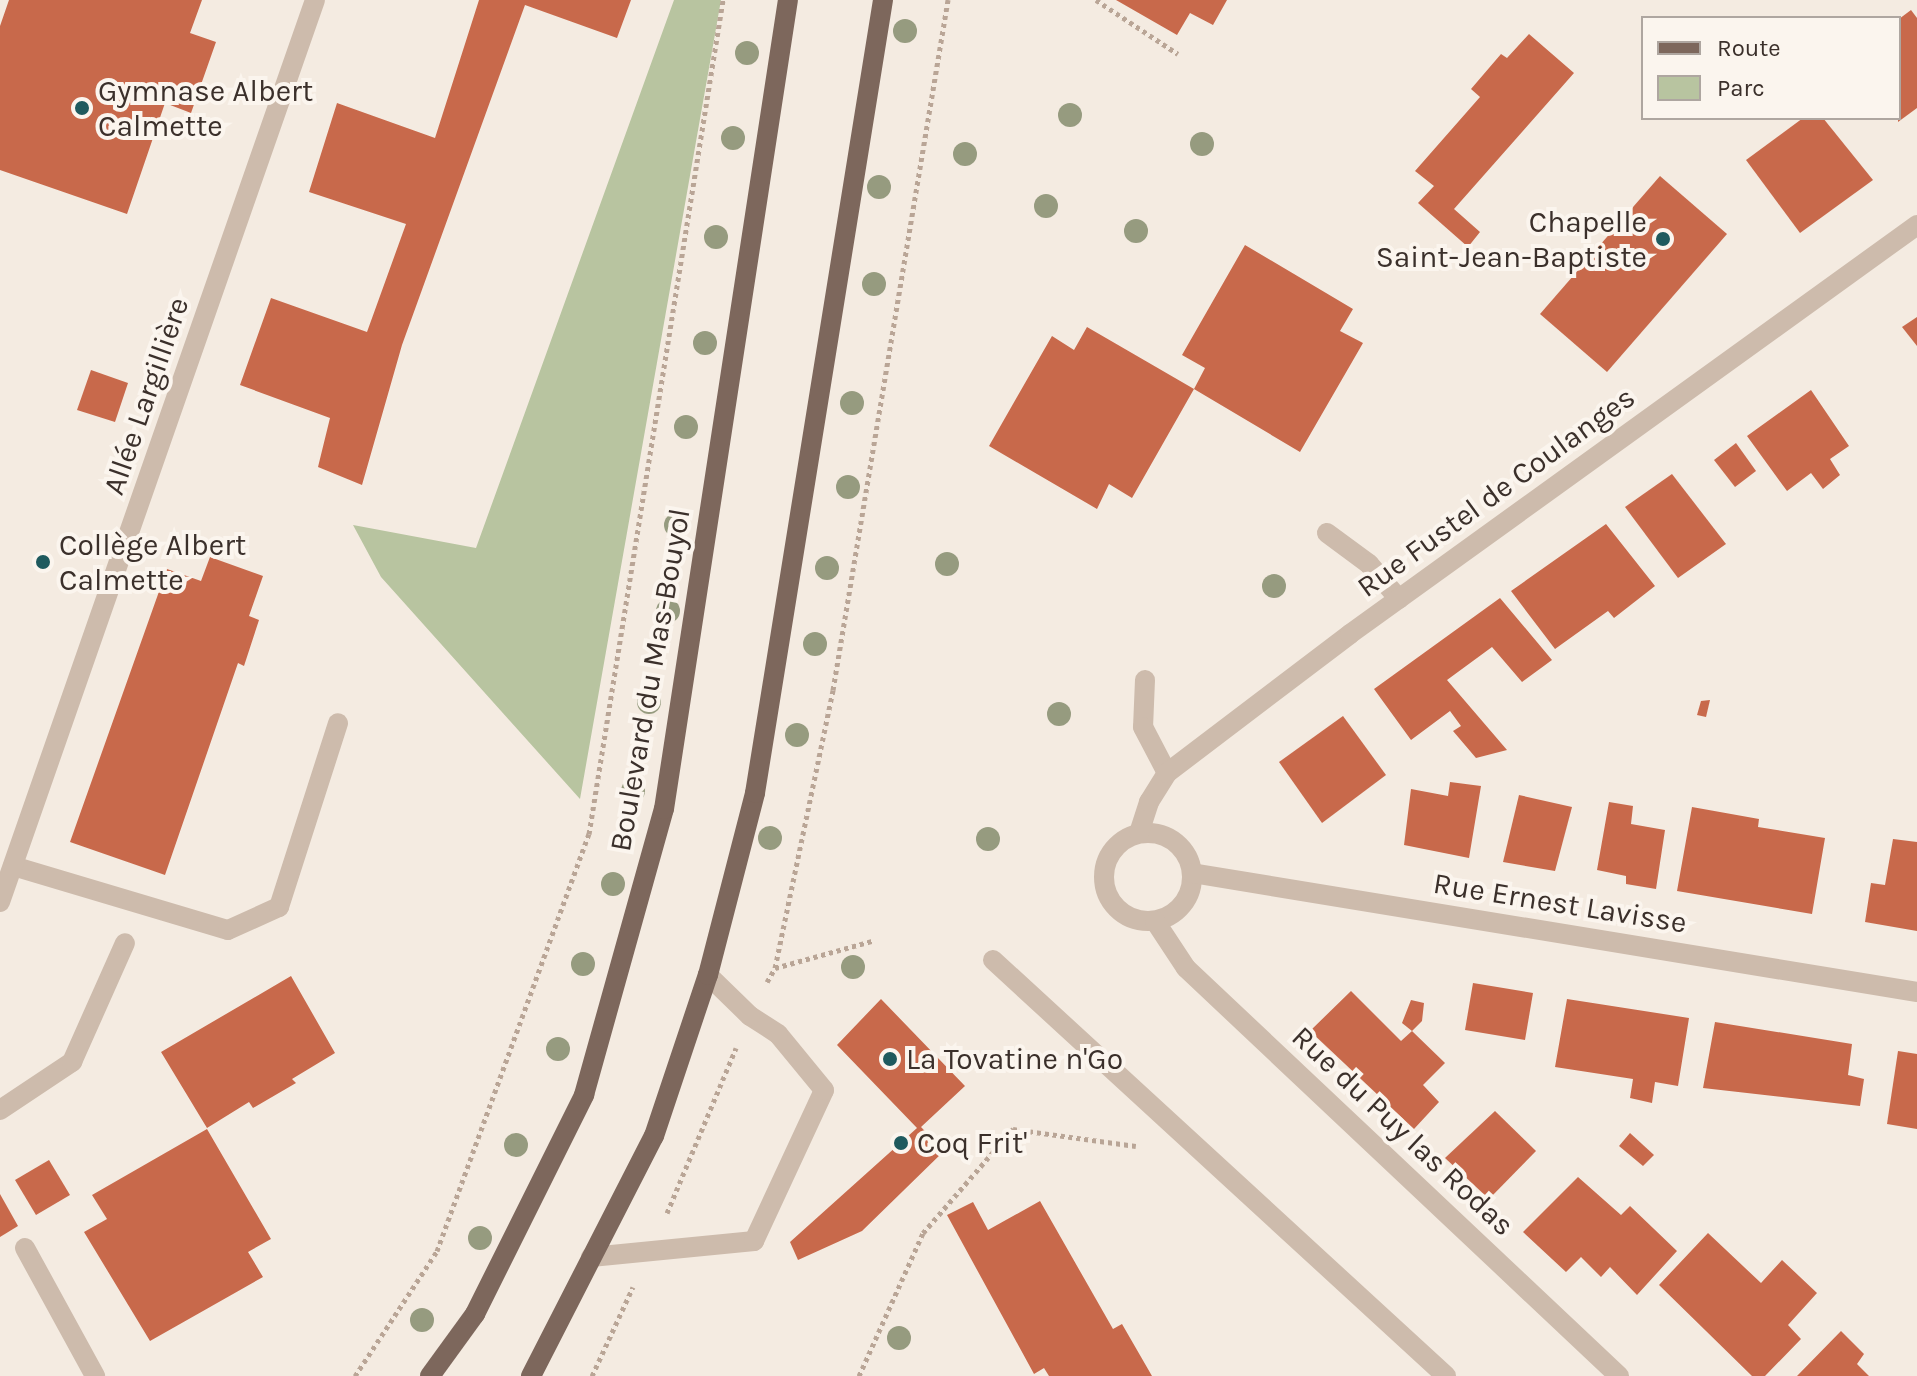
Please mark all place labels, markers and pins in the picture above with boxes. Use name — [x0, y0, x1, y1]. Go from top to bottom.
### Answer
place label: Gymnase Albert Calmette — [98, 73, 313, 144]
marker: Gymnase Albert Calmette — [73, 99, 91, 117]
place label: Chapelle Saint-Jean-Baptiste — [1376, 204, 1647, 274]
marker: Chapelle Saint-Jean-Baptiste — [1654, 230, 1672, 248]
place label: Collège Albert Calmette — [59, 527, 246, 598]
marker: Collège Albert Calmette — [34, 553, 52, 571]
place label: La Tovatine n'Go — [906, 1041, 1123, 1077]
marker: La Tovatine n'Go — [881, 1050, 899, 1068]
place label: Coq Frit' — [917, 1125, 1027, 1161]
marker: Coq Frit' — [892, 1134, 910, 1152]

